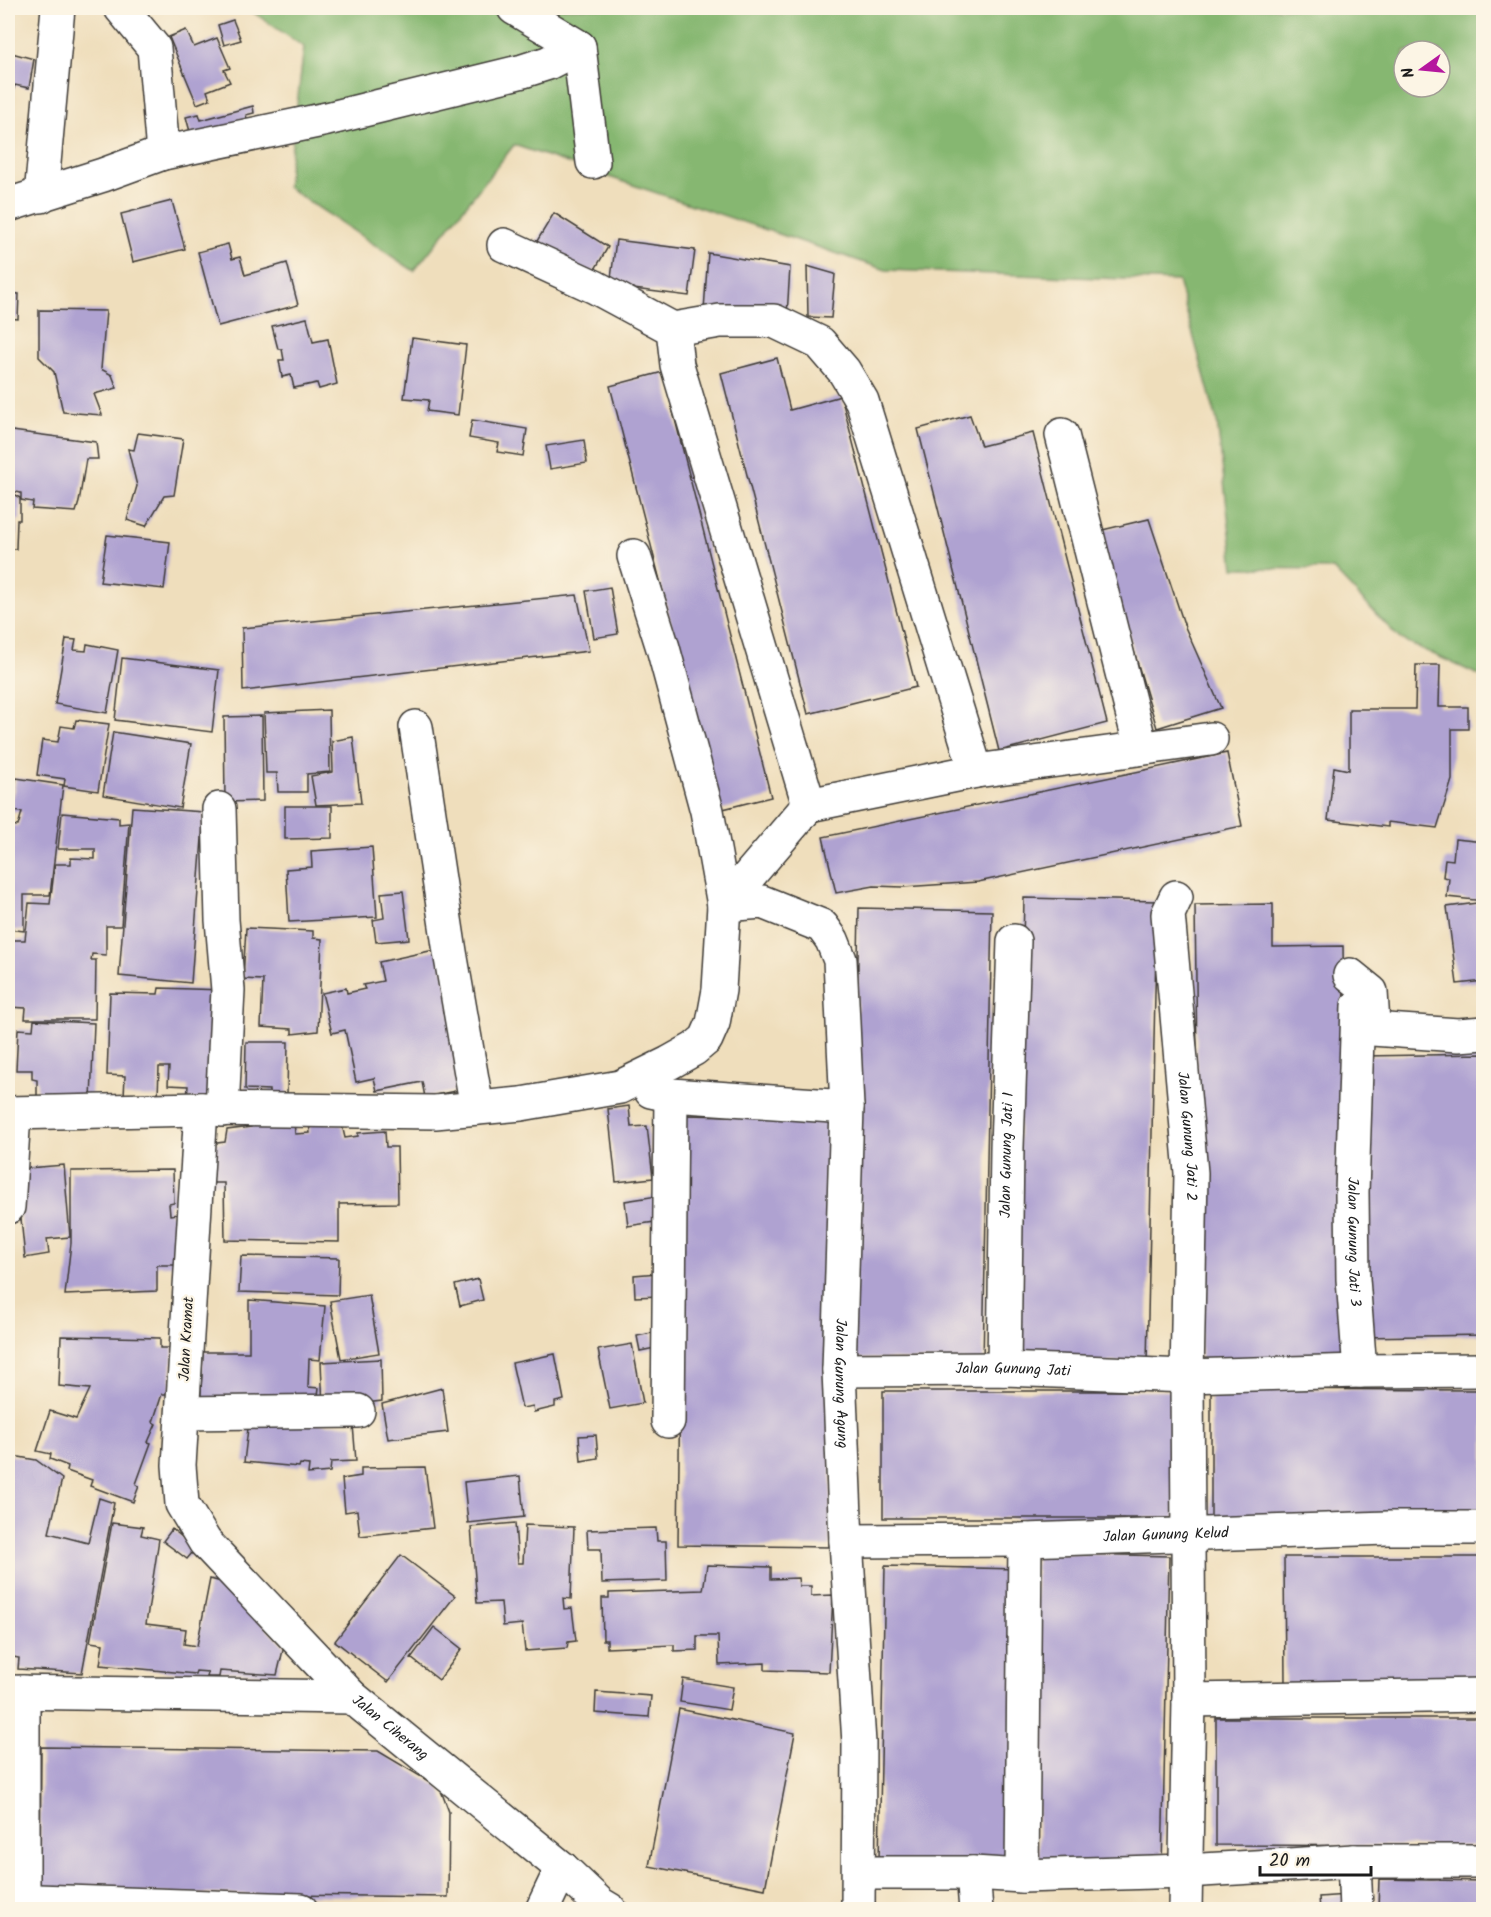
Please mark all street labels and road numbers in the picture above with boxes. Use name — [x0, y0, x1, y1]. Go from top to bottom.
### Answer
street label: Jalan Gunung Jati 2 — [1170, 1071, 1203, 1201]
street label: Jalan Gunung Jati 1 — [994, 1091, 1021, 1218]
street label: Jalan Gunung Jati 3 — [1340, 1177, 1367, 1308]
street label: Jalan Kramat — [173, 1296, 201, 1382]
street label: Jalan Gunung Agung — [827, 1318, 854, 1449]
street label: Jalan Gunung Jati — [955, 1357, 1072, 1384]
street label: Jalan Gunung Kelud — [1103, 1521, 1230, 1549]
street label: Jalan Ciherang — [346, 1689, 434, 1767]

